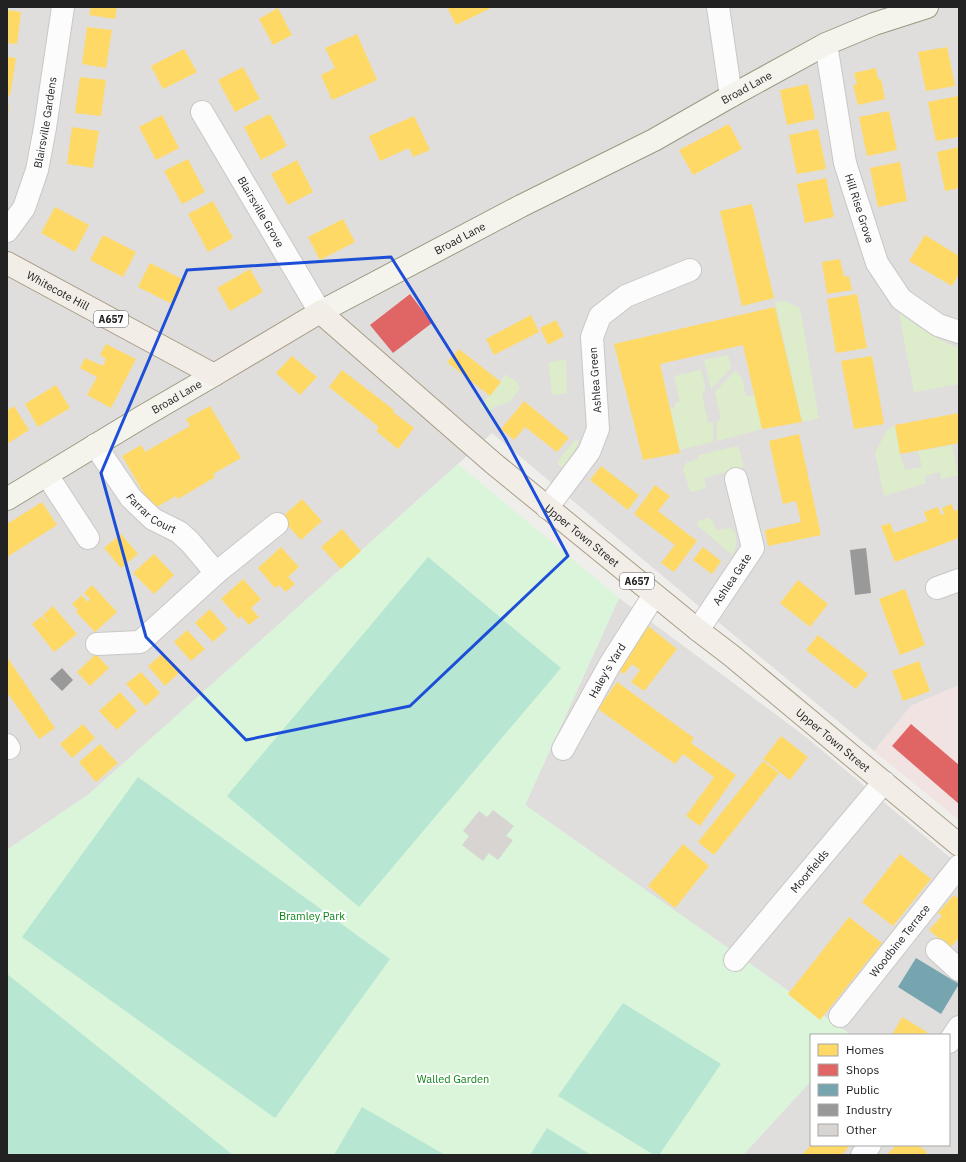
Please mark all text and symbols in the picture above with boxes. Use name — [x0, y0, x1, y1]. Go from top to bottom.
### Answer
street label: Broad Lane — [719, 68, 774, 107]
street label: Blairsville Gardens — [31, 76, 60, 169]
street label: Hill Rise Grove — [842, 172, 877, 245]
street label: Blairsville Grove — [235, 174, 287, 250]
street label: Broad Lane — [432, 219, 488, 258]
street label: Whitecote Hill — [24, 268, 92, 313]
road number: A657 — [94, 311, 128, 327]
street label: Ashlea Green — [586, 347, 604, 413]
street label: Broad Lane — [149, 377, 204, 417]
street label: Farrar Court — [123, 491, 179, 537]
street label: Upper Town Street — [542, 501, 622, 570]
street label: Ashlea Gate — [710, 551, 754, 608]
road number: A657 — [620, 573, 654, 589]
street label: Haley's Yard — [586, 641, 629, 700]
street label: Upper Town Street — [793, 705, 873, 775]
street label: Moorfields — [787, 846, 832, 896]
street label: Woodbine Terrace — [866, 901, 933, 980]
park label: Bramley Park — [279, 909, 345, 923]
legend — [810, 1034, 950, 1146]
text: Homes — [846, 1042, 884, 1057]
text: Shops — [846, 1062, 879, 1077]
park label: Walled Garden — [417, 1072, 489, 1086]
text: Public — [846, 1082, 879, 1097]
text: Industry — [846, 1102, 892, 1117]
text: Other — [846, 1122, 877, 1137]

